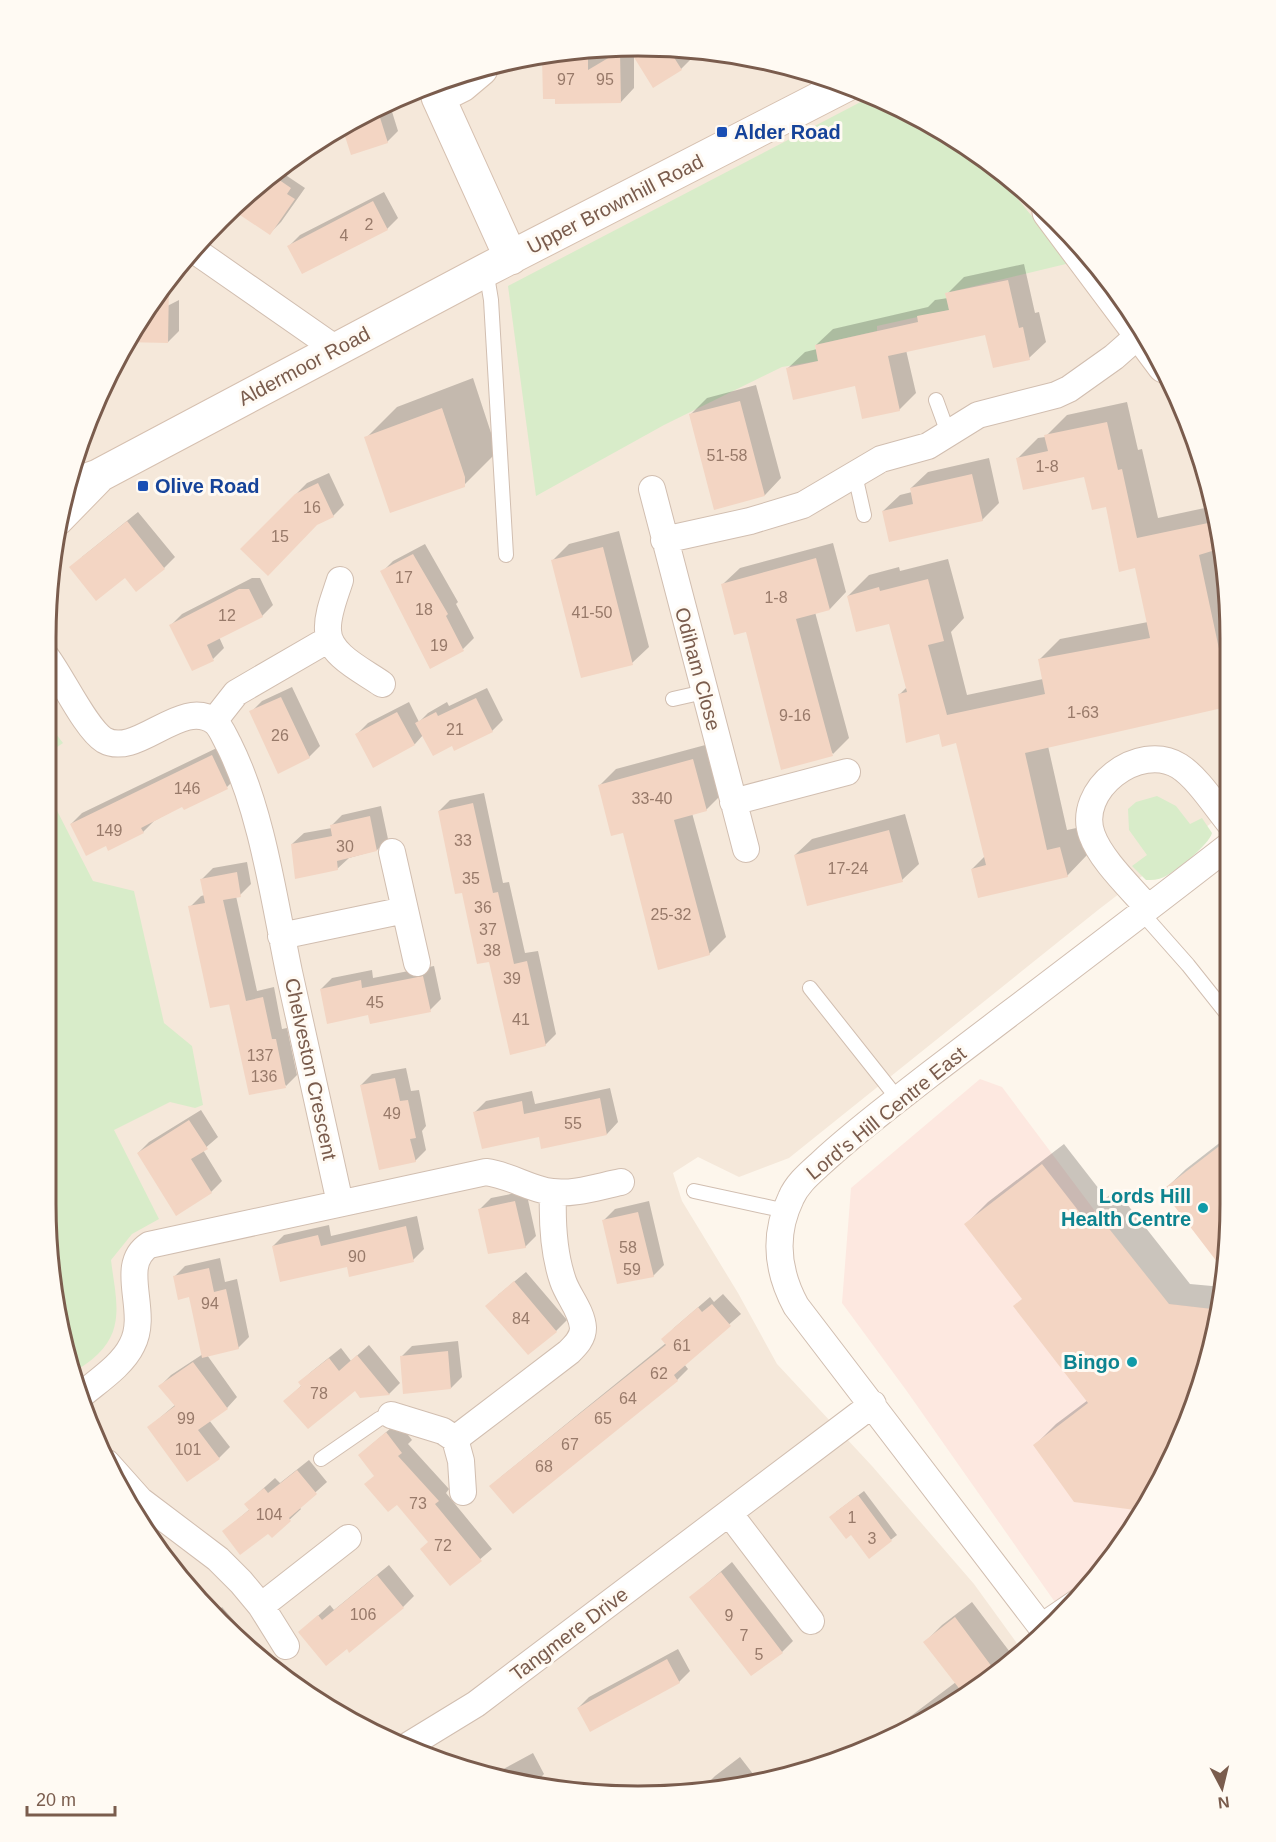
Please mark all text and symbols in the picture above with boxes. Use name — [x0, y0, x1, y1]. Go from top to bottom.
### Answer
house number: 97 — [557, 71, 575, 88]
house number: 95 — [596, 71, 614, 88]
place label: Alder Road — [734, 121, 841, 143]
marker: Alder Road — [715, 125, 729, 139]
street label: Upper Brownhill Road — [523, 150, 707, 258]
house number: 2 — [365, 216, 374, 233]
house number: 4 — [340, 227, 349, 244]
street label: Aldermoor Road — [235, 322, 373, 410]
house number: 51-58 — [707, 447, 748, 464]
house number: 1-8 — [1035, 458, 1059, 475]
place label: Olive Road — [155, 475, 259, 497]
marker: Olive Road — [136, 479, 150, 493]
house number: 16 — [303, 499, 321, 516]
house number: 15 — [271, 528, 289, 545]
house number: 17 — [395, 569, 413, 586]
house number: 1-8 — [764, 589, 788, 606]
house number: 18 — [415, 601, 433, 618]
house number: 41-50 — [572, 604, 613, 621]
street label: Odiham Close — [671, 605, 725, 733]
house number: 12 — [218, 607, 236, 624]
house number: 19 — [430, 637, 448, 654]
house number: 1-63 — [1067, 704, 1099, 721]
house number: 9-16 — [779, 707, 811, 724]
house number: 21 — [446, 721, 464, 738]
house number: 26 — [271, 727, 289, 744]
house number: 146 — [174, 780, 200, 797]
house number: 33-40 — [632, 790, 673, 807]
house number: 149 — [96, 822, 122, 839]
house number: 33 — [454, 832, 472, 849]
house number: 30 — [336, 838, 354, 855]
house number: 17-24 — [828, 860, 869, 877]
house number: 35 — [462, 870, 480, 887]
house number: 36 — [474, 899, 492, 916]
house number: 25-32 — [651, 906, 692, 923]
house number: 37 — [479, 921, 497, 938]
house number: 38 — [483, 942, 501, 959]
house number: 39 — [503, 970, 521, 987]
street label: Chelveston Crescent — [281, 976, 341, 1163]
house number: 45 — [366, 994, 384, 1011]
house number: 41 — [512, 1011, 530, 1028]
street label: Lord's Hill Centre East — [802, 1042, 970, 1184]
house number: 137 — [247, 1047, 273, 1064]
house number: 136 — [251, 1068, 277, 1085]
house number: 49 — [383, 1105, 401, 1122]
house number: 55 — [564, 1115, 582, 1132]
place label: Lords Hill Health Centre — [1061, 1185, 1191, 1230]
marker: Lords Hill Health Centre — [1196, 1201, 1210, 1215]
house number: 58 — [619, 1239, 637, 1256]
house number: 90 — [348, 1248, 366, 1265]
house number: 59 — [623, 1261, 641, 1278]
house number: 94 — [201, 1295, 219, 1312]
house number: 84 — [512, 1310, 530, 1327]
house number: 61 — [673, 1337, 691, 1354]
place label: Bingo — [1063, 1351, 1120, 1373]
marker: Bingo — [1125, 1355, 1139, 1369]
house number: 62 — [650, 1365, 668, 1382]
house number: 78 — [310, 1385, 328, 1402]
house number: 64 — [619, 1390, 637, 1407]
house number: 99 — [177, 1410, 195, 1427]
house number: 65 — [594, 1410, 612, 1427]
house number: 67 — [561, 1436, 579, 1453]
house number: 101 — [175, 1441, 201, 1458]
house number: 68 — [535, 1458, 553, 1475]
house number: 73 — [409, 1495, 427, 1512]
house number: 104 — [256, 1506, 282, 1523]
house number: 1 — [848, 1509, 857, 1526]
house number: 3 — [868, 1530, 877, 1547]
house number: 72 — [434, 1537, 452, 1554]
street label: Tangmere Drive — [506, 1583, 632, 1685]
house number: 106 — [350, 1606, 376, 1623]
house number: 9 — [725, 1607, 734, 1624]
house number: 7 — [740, 1627, 749, 1644]
house number: 5 — [755, 1646, 764, 1663]
north arrow — [1192, 1758, 1252, 1818]
scale bar — [27, 1779, 116, 1817]
text: 20 m — [36, 1790, 76, 1810]
text: N — [1217, 1793, 1231, 1812]

